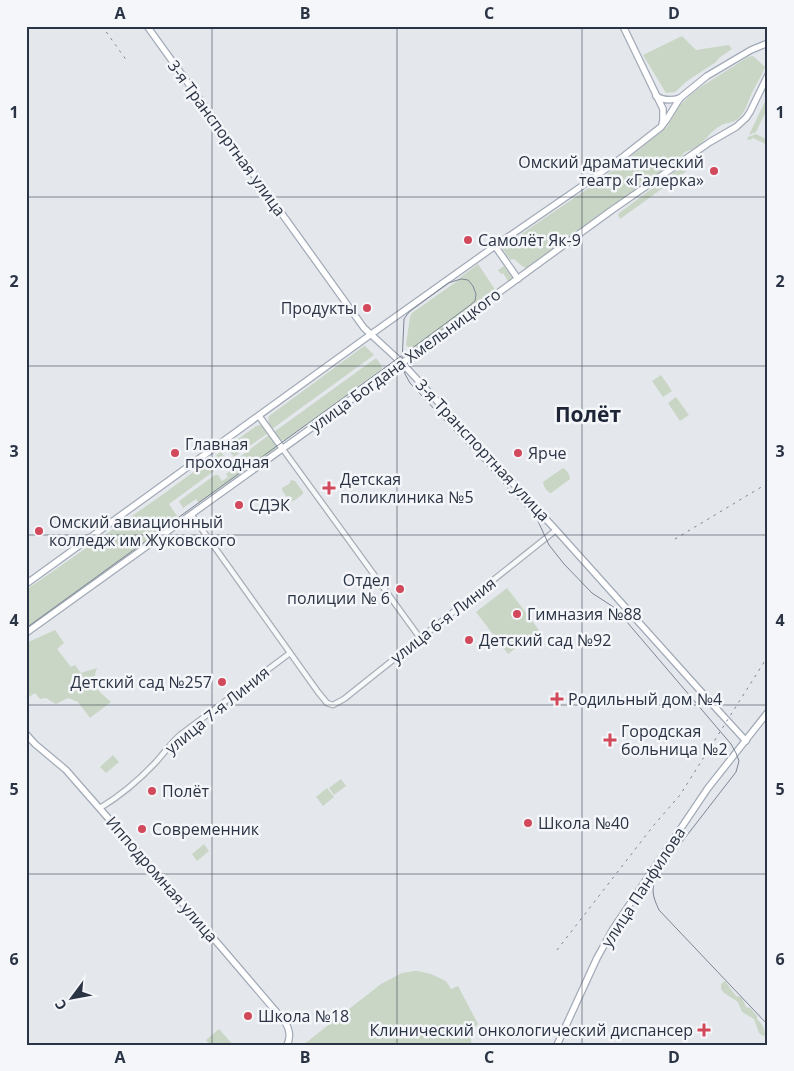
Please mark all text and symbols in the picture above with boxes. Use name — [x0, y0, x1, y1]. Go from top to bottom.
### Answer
text: A — [114, 2, 126, 24]
text: B — [300, 2, 310, 24]
text: C — [484, 2, 494, 24]
text: D — [668, 2, 680, 24]
street label: 3-я Транспортная улица — [163, 56, 291, 220]
text: 1 — [9, 101, 19, 123]
text: 1 — [775, 101, 785, 123]
place label: Омский драматический театр «Галерка» — [518, 151, 704, 191]
marker: Омский драматический театр «Галерка» — [708, 165, 720, 177]
place label: Самолёт Як-9 — [478, 229, 581, 251]
marker: Самолёт Як-9 — [462, 234, 474, 246]
text: 2 — [9, 270, 19, 292]
text: 2 — [775, 270, 785, 292]
street label: улица Богдана Хмельницкого — [305, 283, 505, 437]
place label: Продукты — [281, 297, 357, 319]
marker: Продукты — [361, 302, 373, 314]
street label: 3-я Транспортная улица — [411, 374, 555, 526]
district label: Полёт — [555, 400, 621, 428]
place label: Главная проходная — [185, 433, 269, 473]
text: 3 — [9, 440, 19, 462]
text: 3 — [775, 440, 785, 462]
place label: Ярче — [528, 442, 567, 464]
marker: Главная проходная — [169, 447, 181, 459]
marker: Ярче — [512, 447, 524, 459]
place label: Детская поликлиника №5 — [340, 468, 474, 508]
marker: Детская поликлиника №5 — [322, 481, 336, 495]
place label: СДЭК — [249, 494, 290, 516]
marker: СДЭК — [233, 499, 245, 511]
place label: Омский авиационный колледж им Жуковского — [49, 511, 236, 551]
marker: Омский авиационный колледж им Жуковского — [33, 525, 45, 537]
place label: Отдел полиции № 6 — [287, 569, 390, 609]
street label: улица 6-я Линия — [386, 572, 500, 668]
marker: Отдел полиции № 6 — [394, 583, 406, 595]
place label: Гимназия №88 — [527, 603, 642, 625]
marker: Гимназия №88 — [511, 608, 523, 620]
text: 4 — [9, 609, 19, 631]
text: 4 — [775, 609, 785, 631]
place label: Детский сад №92 — [479, 629, 611, 651]
marker: Детский сад №92 — [463, 634, 475, 646]
street label: улица 7-я Линия — [160, 661, 274, 759]
place label: Детский сад №257 — [70, 671, 212, 693]
marker: Детский сад №257 — [216, 676, 228, 688]
place label: Родильный дом №4 — [568, 688, 722, 710]
marker: Родильный дом №4 — [550, 692, 564, 706]
place label: Городская больница №2 — [621, 720, 728, 760]
marker: Городская больница №2 — [603, 733, 617, 747]
text: 5 — [9, 778, 19, 800]
text: 5 — [775, 778, 785, 800]
place label: Полёт — [162, 780, 209, 802]
marker: Полёт — [146, 785, 158, 797]
street label: Ипподромная улица — [101, 811, 223, 947]
place label: Школа №40 — [538, 812, 629, 834]
marker: Школа №40 — [522, 817, 534, 829]
place label: Современник — [152, 818, 260, 840]
street label: улица Панфилова — [596, 822, 690, 952]
marker: Современник — [136, 823, 148, 835]
text: 6 — [9, 948, 19, 970]
text: 6 — [775, 948, 785, 970]
north arrow — [48, 974, 98, 1024]
text: С — [50, 996, 71, 1014]
place label: Школа №18 — [258, 1005, 349, 1027]
marker: Школа №18 — [242, 1010, 254, 1022]
place label: Клинический онкологический диспансер — [369, 1019, 693, 1041]
marker: Клинический онкологический диспансер — [697, 1023, 711, 1037]
text: A — [114, 1046, 126, 1068]
text: B — [300, 1046, 310, 1068]
text: C — [484, 1046, 494, 1068]
text: D — [668, 1046, 680, 1068]

